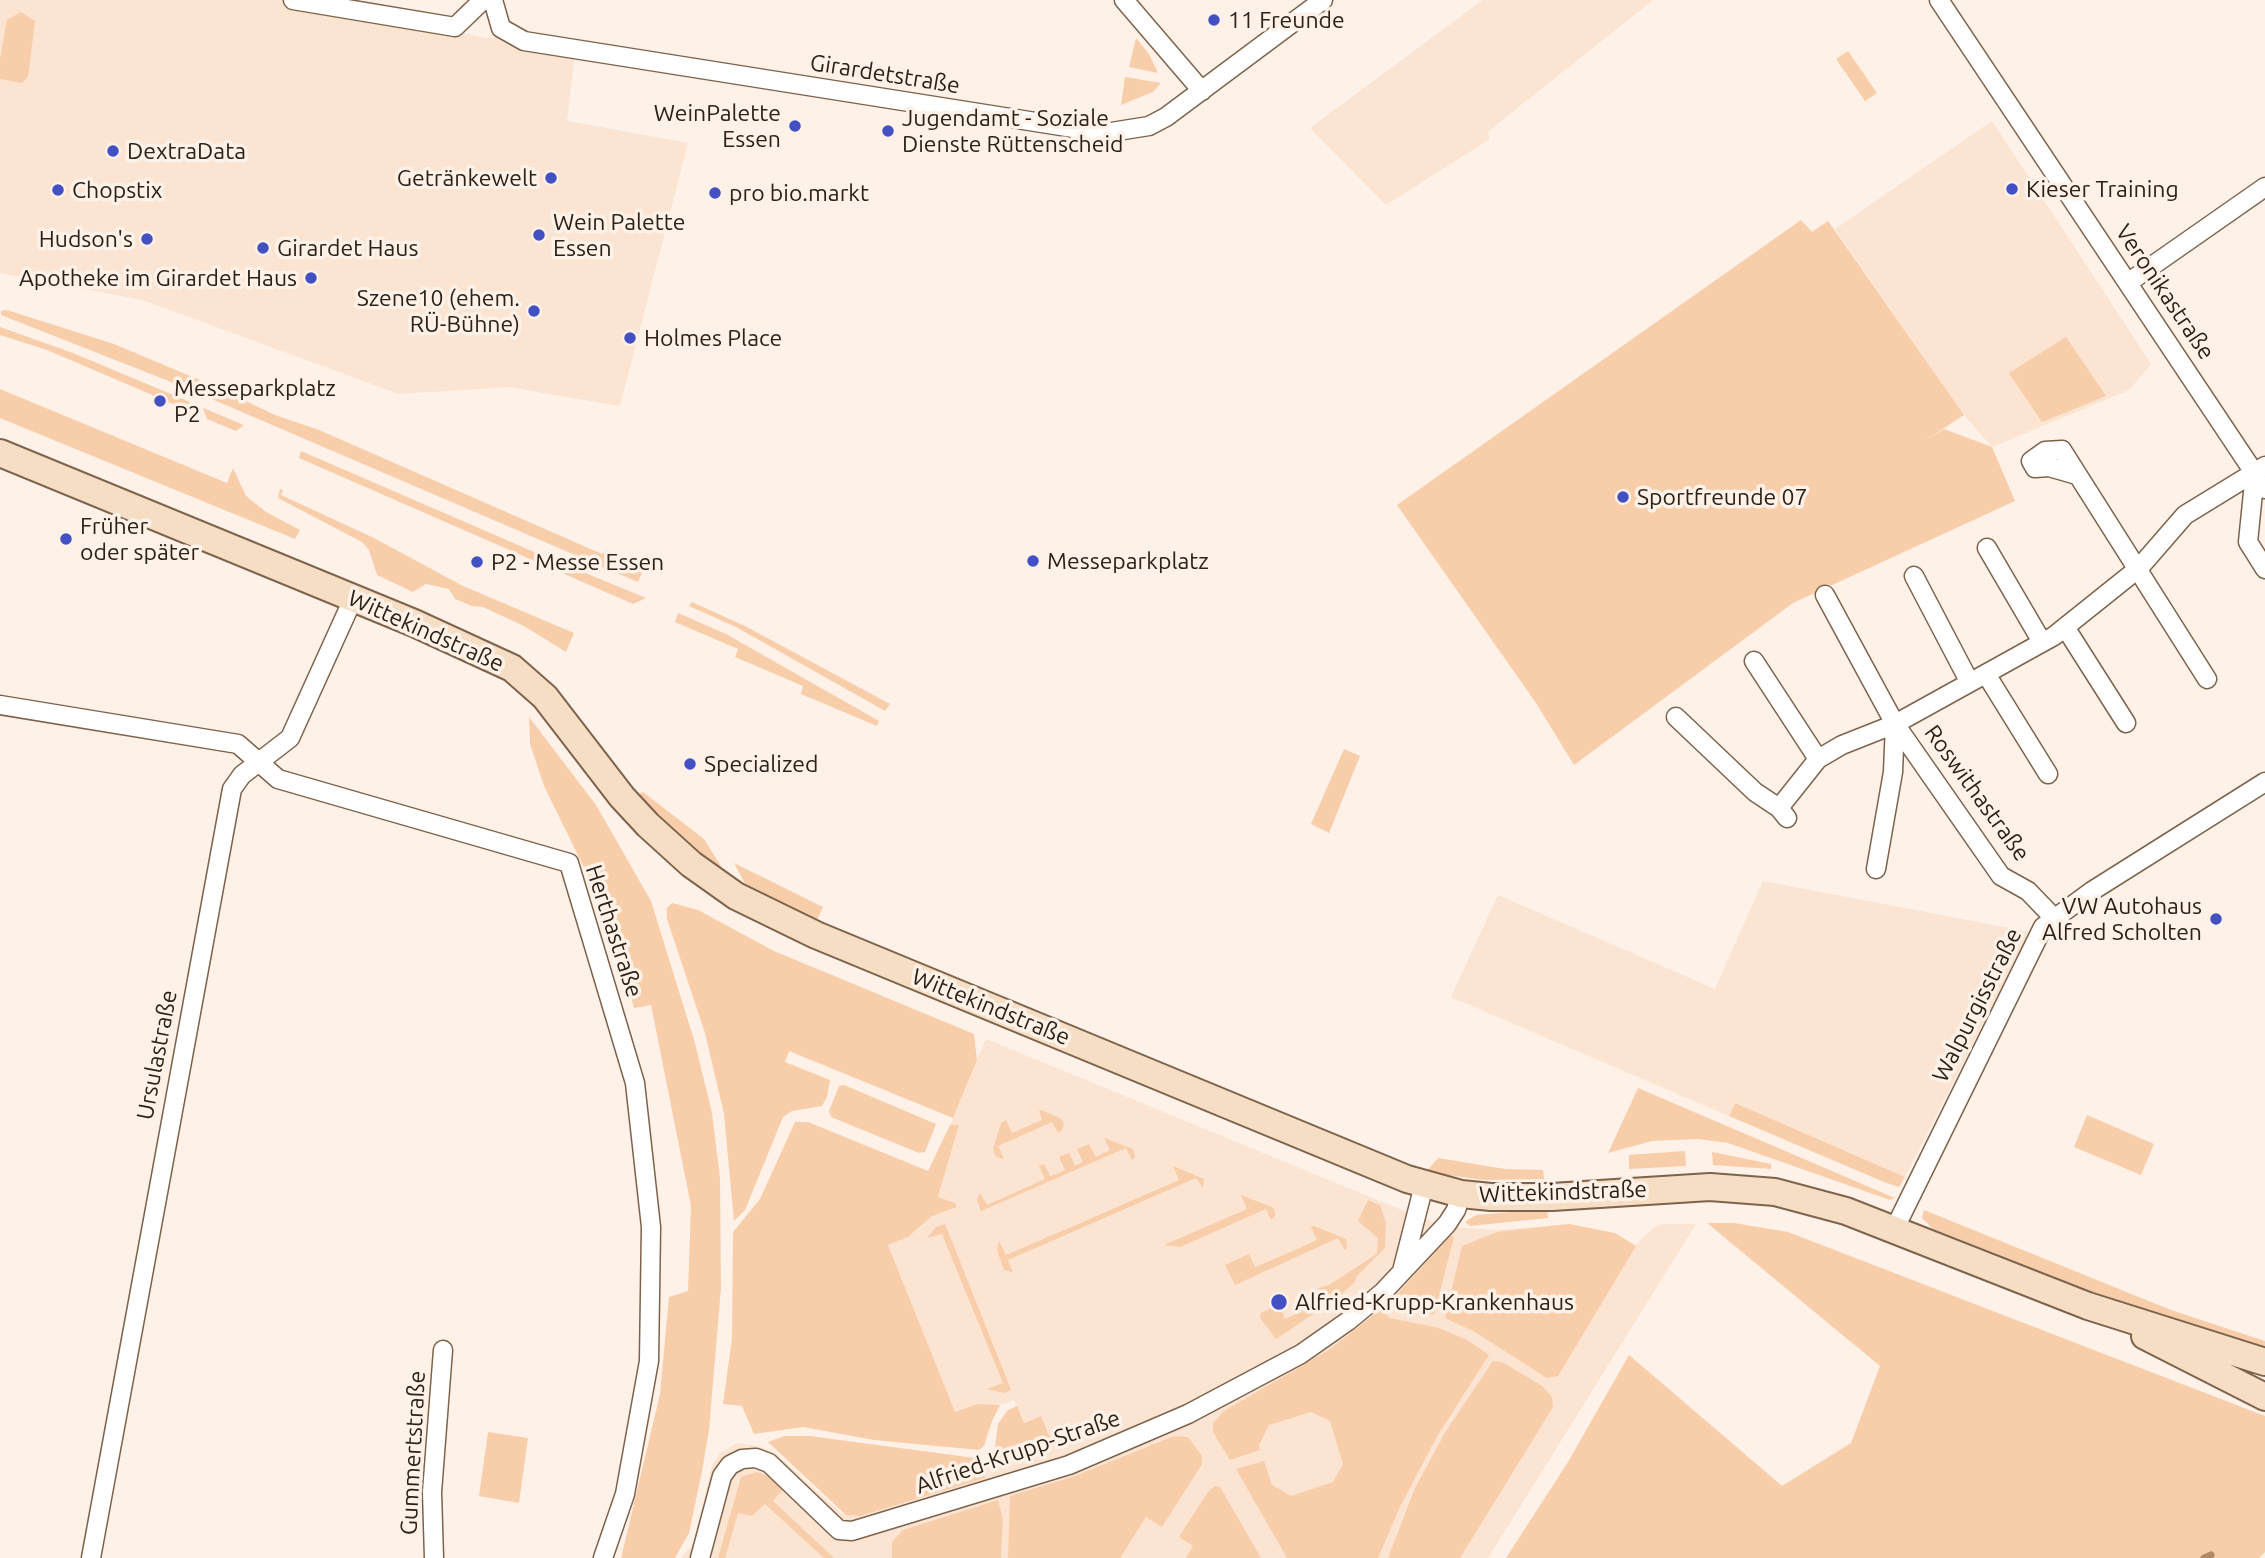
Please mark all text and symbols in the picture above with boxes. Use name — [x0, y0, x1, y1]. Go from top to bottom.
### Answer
place label: 11 Freunde — [1228, 6, 1345, 34]
marker: 11 Freunde — [1206, 12, 1222, 28]
street label: Girardetstraße — [808, 49, 962, 99]
place label: WeinPalette Essen — [654, 99, 781, 153]
place label: Jugendamt - Soziale Dienste Rüttenscheid — [902, 104, 1123, 158]
marker: WeinPalette Essen — [787, 118, 803, 134]
marker: Jugendamt - Soziale Dienste Rüttenscheid — [880, 123, 896, 139]
place label: DextraData — [127, 137, 246, 165]
marker: DextraData — [105, 143, 121, 159]
place label: Getränkewelt — [397, 164, 537, 192]
marker: Getränkewelt — [543, 170, 559, 186]
place label: Kieser Training — [2026, 175, 2179, 203]
place label: Chopstix — [72, 176, 162, 204]
place label: pro bio.markt — [729, 179, 869, 207]
marker: Kieser Training — [2004, 181, 2020, 197]
marker: Chopstix — [50, 182, 66, 198]
marker: pro bio.markt — [707, 185, 723, 201]
place label: Wein Palette Essen — [553, 208, 685, 262]
street label: Veronikastraße — [2110, 219, 2220, 365]
place label: Hudson's — [39, 225, 133, 253]
marker: Wein Palette Essen — [531, 227, 547, 243]
marker: Hudson's — [139, 231, 155, 247]
place label: Girardet Haus — [277, 234, 418, 262]
marker: Girardet Haus — [255, 240, 271, 256]
place label: Apotheke im Girardet Haus — [19, 264, 297, 292]
marker: Apotheke im Girardet Haus — [303, 270, 319, 286]
place label: Szene10 (ehem. RÜ-Bühne) — [357, 284, 520, 338]
marker: Szene10 (ehem. RÜ-Bühne) — [526, 303, 542, 319]
place label: Holmes Place — [644, 324, 782, 352]
marker: Holmes Place — [622, 330, 638, 346]
place label: Messeparkplatz P2 — [174, 374, 336, 428]
marker: Messeparkplatz P2 — [152, 393, 168, 409]
place label: Sportfreunde 07 — [1637, 483, 1807, 511]
marker: Sportfreunde 07 — [1615, 489, 1631, 505]
place label: Früher oder später — [80, 512, 199, 566]
marker: Früher oder später — [58, 531, 74, 547]
place label: Messeparkplatz — [1047, 547, 1209, 575]
place label: P2 - Messe Essen — [491, 548, 664, 576]
marker: Messeparkplatz — [1025, 553, 1041, 569]
marker: P2 - Messe Essen — [469, 554, 485, 570]
street label: Wittekindstraße — [344, 584, 508, 678]
street label: Roswithastraße — [1918, 720, 2036, 866]
place label: Specialized — [704, 750, 818, 778]
marker: Specialized — [682, 756, 698, 772]
street label: Herthastraße — [580, 861, 648, 1001]
place label: VW Autohaus Alfred Scholten — [2042, 892, 2202, 946]
marker: VW Autohaus Alfred Scholten — [2208, 911, 2224, 927]
street label: Walpurgisstraße — [1926, 924, 2028, 1086]
street label: Wittekindstraße — [908, 963, 1074, 1051]
street label: Ursulastraße — [131, 988, 183, 1122]
street label: Wittekindstraße — [1479, 1175, 1647, 1209]
place label: Alfried-Krupp-Krankenhaus — [1295, 1288, 1574, 1316]
marker: Alfried-Krupp-Krankenhaus — [1269, 1292, 1289, 1312]
street label: Gummertstraße — [395, 1370, 431, 1536]
street label: Alfried-Krupp-Straße — [912, 1404, 1124, 1500]

